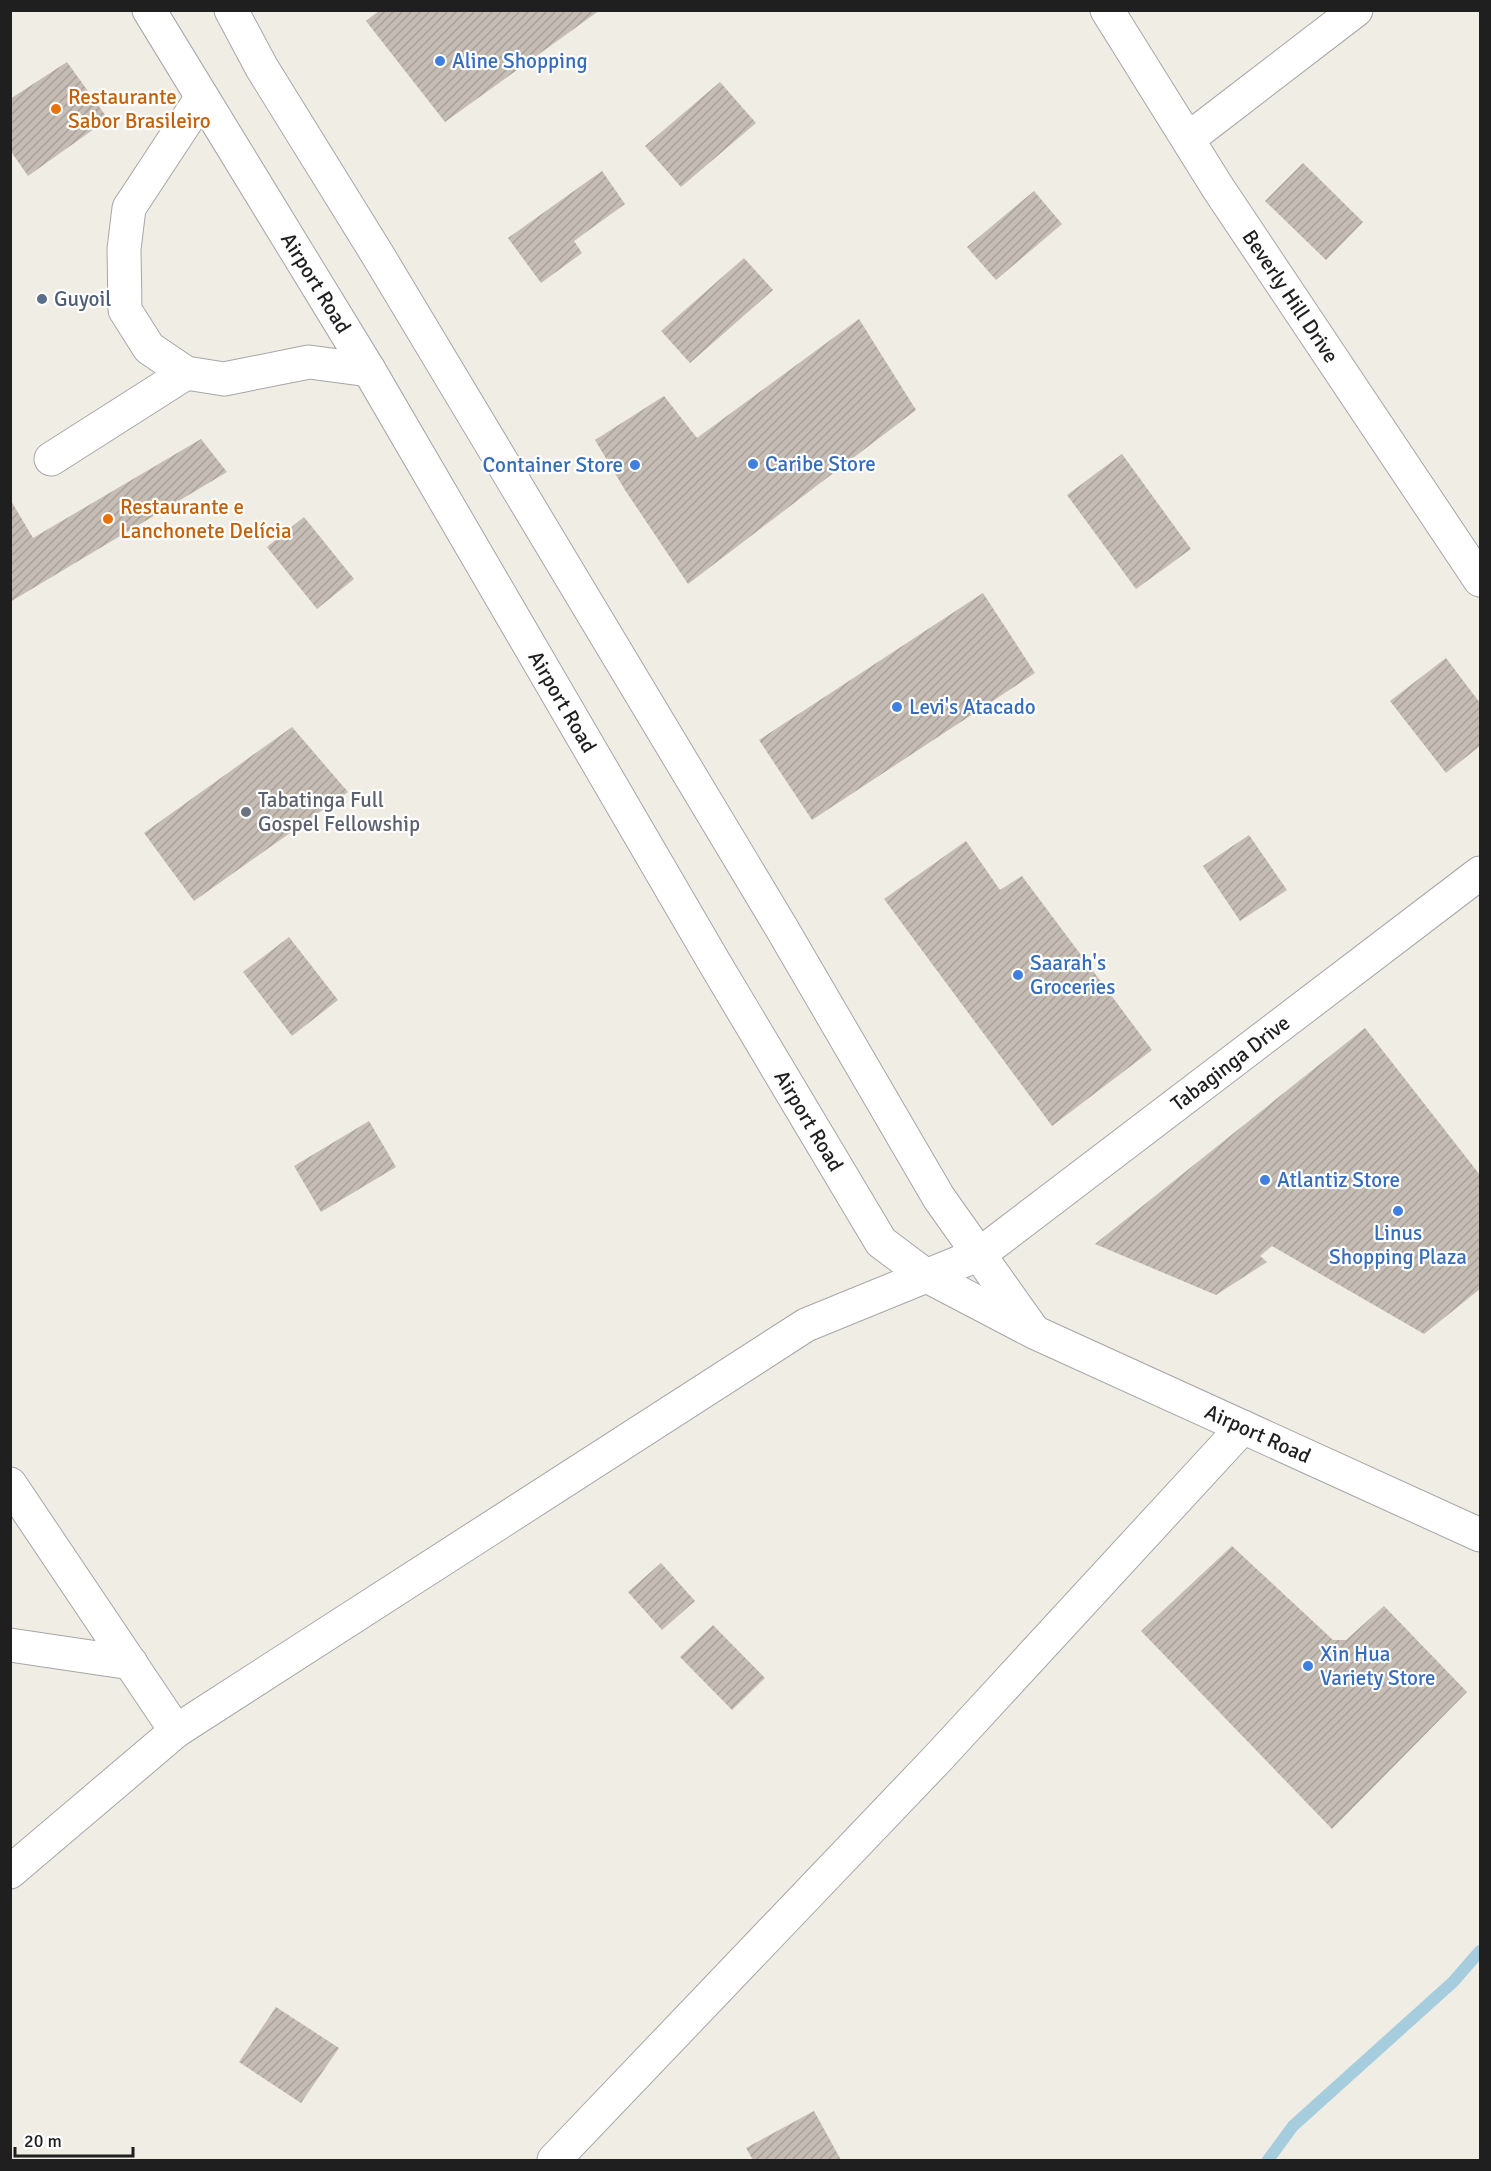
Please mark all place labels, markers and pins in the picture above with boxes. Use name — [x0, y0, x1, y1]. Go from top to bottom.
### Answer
place label: Aline Shopping — [452, 48, 588, 74]
marker: Aline Shopping — [433, 54, 447, 68]
place label: Restaurante Sabor Brasileiro — [68, 84, 211, 134]
marker: Restaurante Sabor Brasileiro — [49, 102, 63, 116]
place label: Guyoil — [54, 286, 111, 312]
marker: Guyoil — [35, 292, 49, 306]
place label: Caribe Store — [765, 451, 876, 477]
place label: Container Store — [482, 452, 623, 478]
marker: Caribe Store — [746, 457, 760, 471]
marker: Container Store — [628, 458, 642, 472]
place label: Restaurante e Lanchonete Delícia — [120, 494, 292, 544]
marker: Restaurante e Lanchonete Delícia — [101, 512, 115, 526]
place label: Levi's Atacado — [909, 694, 1036, 720]
marker: Levi's Atacado — [890, 700, 904, 714]
place label: Tabatinga Full Gospel Fellowship — [258, 787, 420, 837]
marker: Tabatinga Full Gospel Fellowship — [239, 805, 253, 819]
place label: Saarah's Groceries — [1030, 950, 1116, 1000]
marker: Saarah's Groceries — [1011, 968, 1025, 982]
place label: Atlantiz Store — [1277, 1167, 1400, 1193]
marker: Atlantiz Store — [1258, 1173, 1272, 1187]
marker: Linus Shopping Plaza — [1391, 1204, 1405, 1218]
place label: Linus Shopping Plaza — [1329, 1220, 1467, 1270]
place label: Xin Hua Variety Store — [1320, 1641, 1436, 1691]
marker: Xin Hua Variety Store — [1301, 1659, 1315, 1673]

